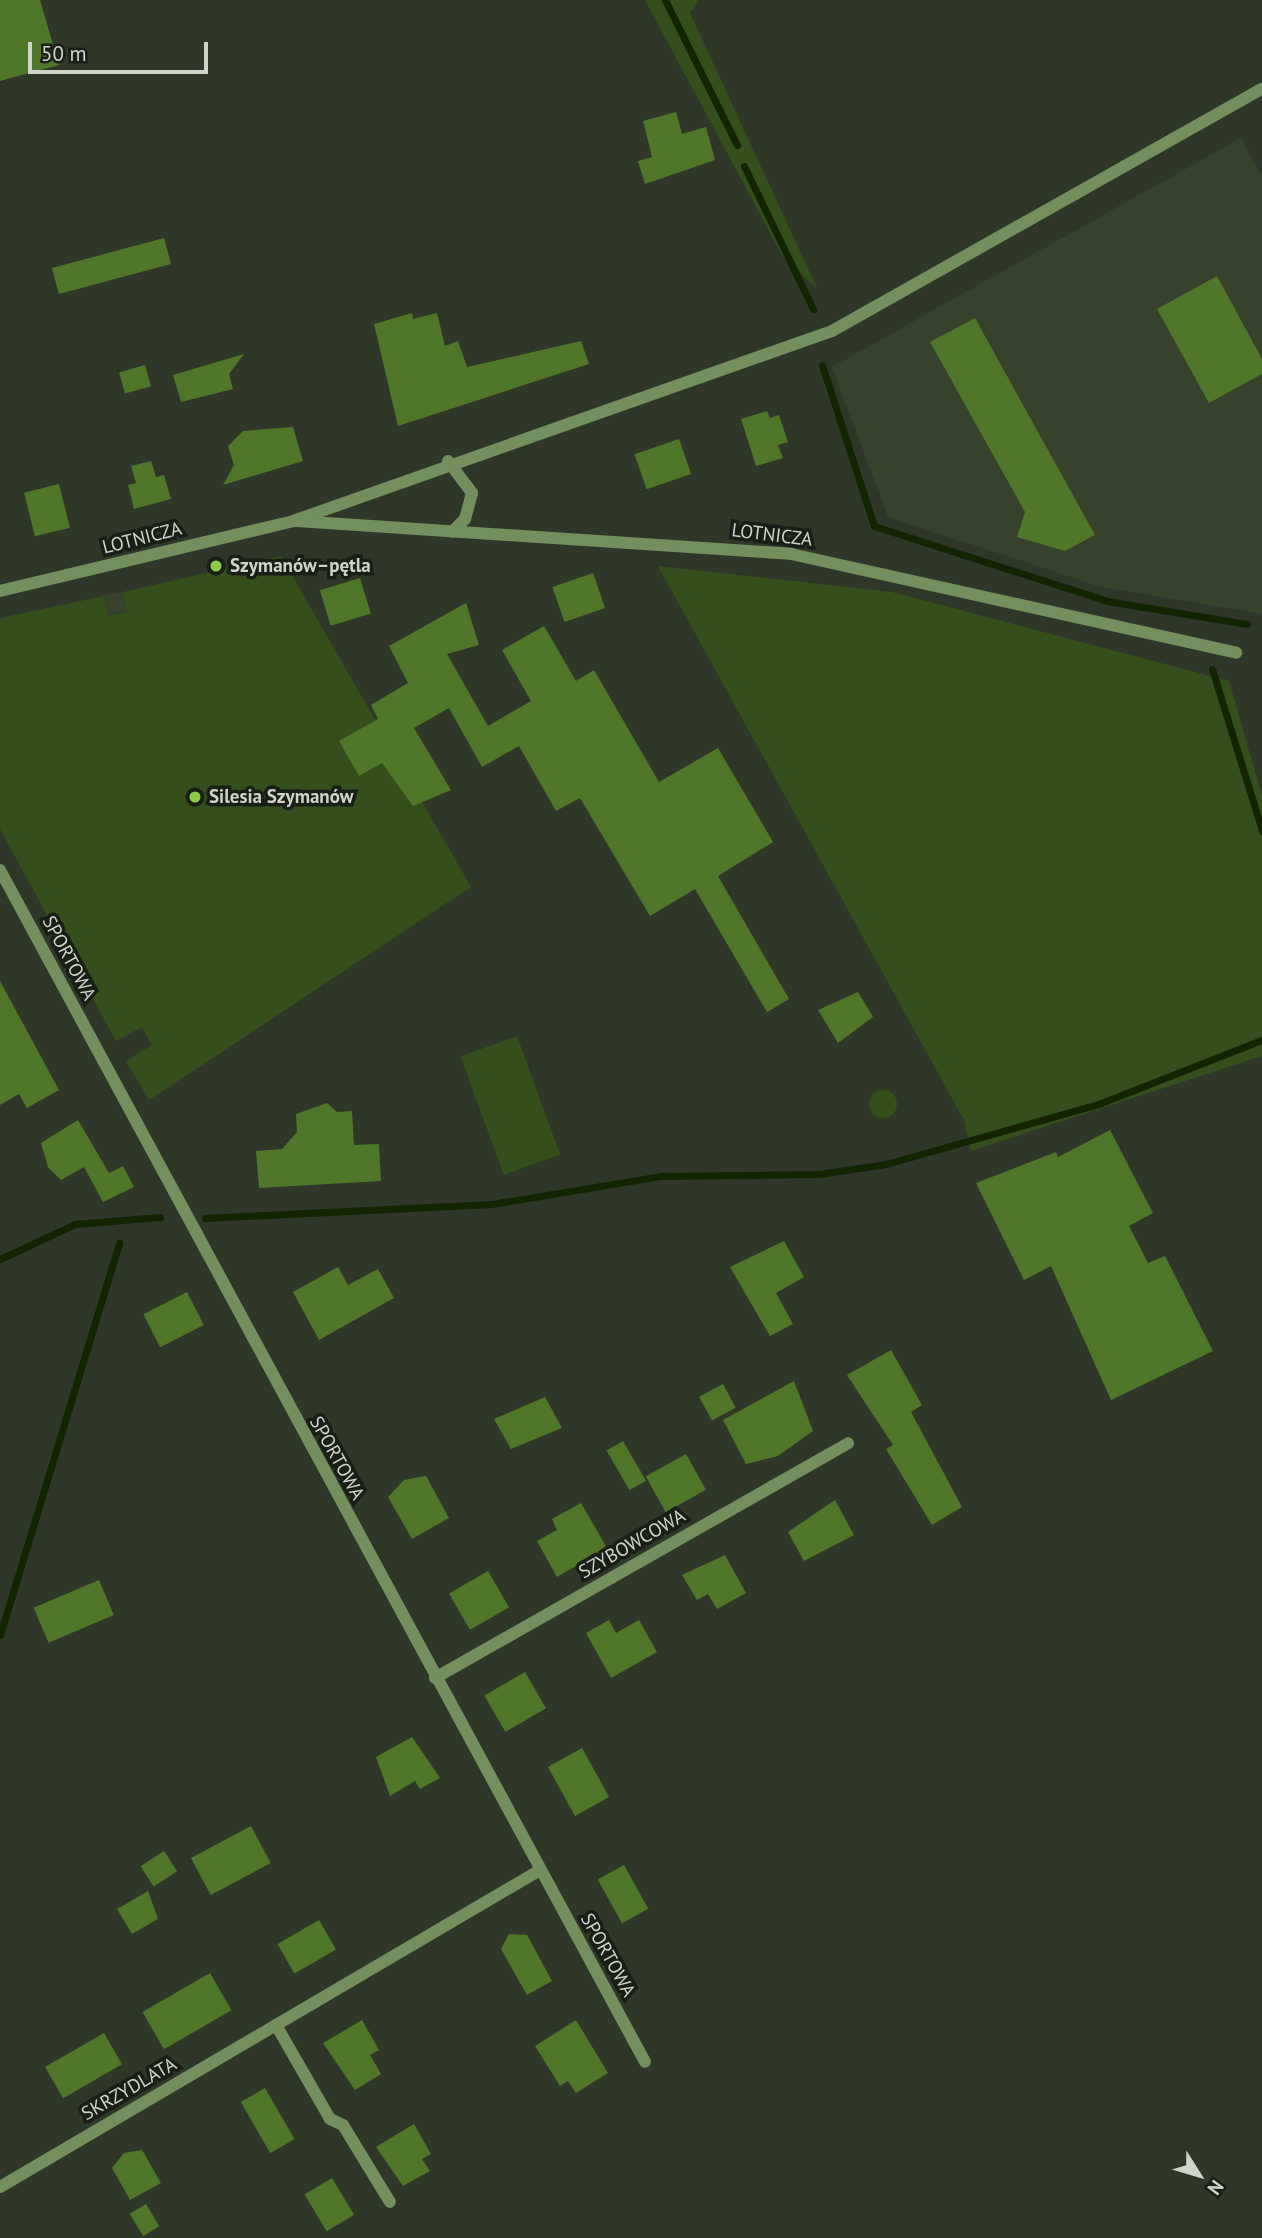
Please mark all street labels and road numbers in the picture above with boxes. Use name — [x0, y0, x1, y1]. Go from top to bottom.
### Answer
street label: LOTNICZA — [100, 517, 184, 559]
street label: LOTNICZA — [730, 519, 814, 551]
street label: SPORTOWA — [37, 912, 101, 1004]
street label: SPORTOWA — [305, 1412, 369, 1504]
street label: SZYBOWCOWA — [575, 1504, 689, 1584]
street label: SPORTOWA — [576, 1909, 640, 2001]
street label: SKRZYDLATA — [78, 2053, 180, 2125]

